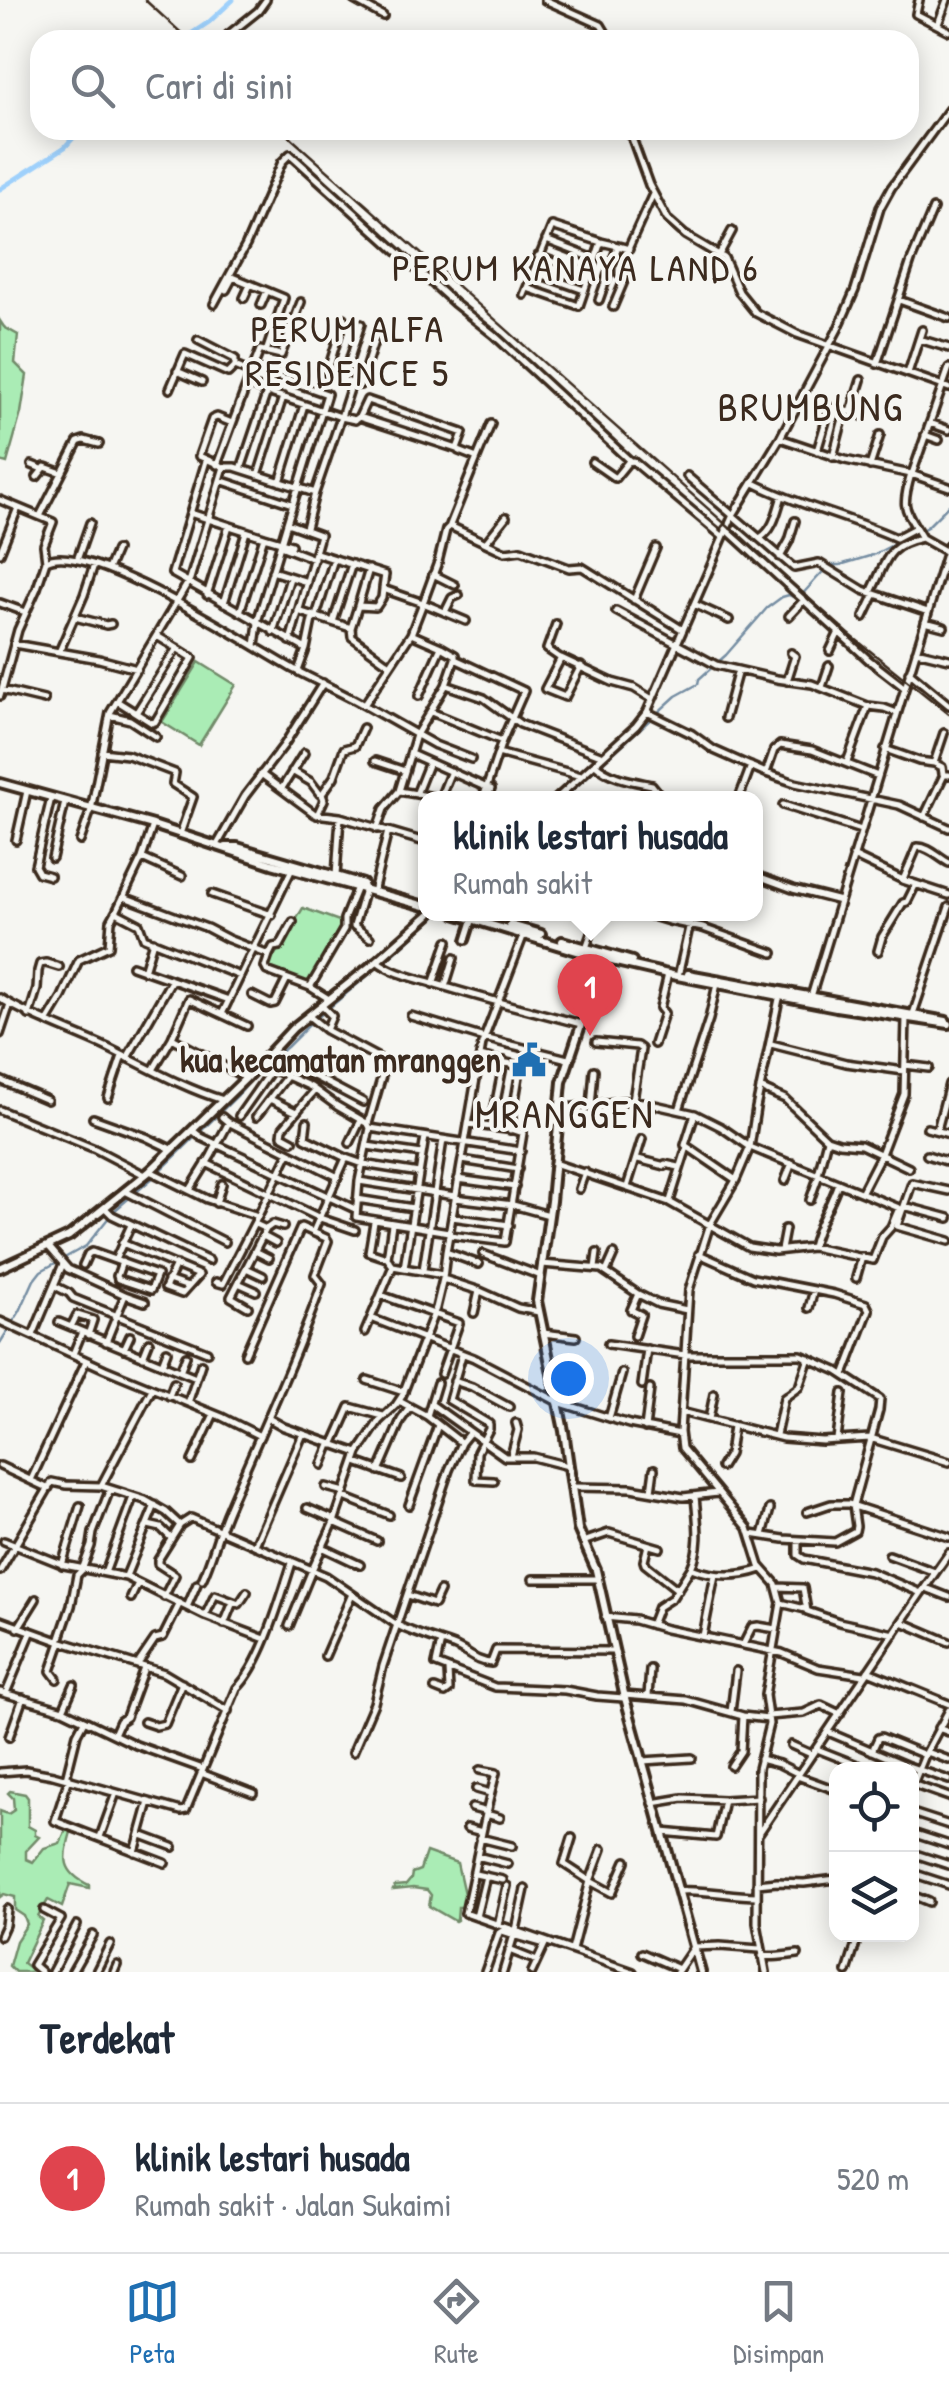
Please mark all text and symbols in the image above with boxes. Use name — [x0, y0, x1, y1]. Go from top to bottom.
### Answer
search box — [30, 30, 919, 140]
icon: search — [65, 58, 120, 113]
text: Cari di sini — [145, 59, 294, 111]
district label: PERUM KANAYA LAND 6 — [392, 241, 760, 293]
district label: PERUM ALFA RESIDENCE 5 — [245, 302, 451, 398]
district label: BRUMBUNG — [718, 379, 905, 433]
popup — [418, 791, 763, 921]
text: klinik lestari husada — [453, 809, 728, 861]
text: Rumah sakit — [453, 861, 592, 904]
pin: 1 — [558, 954, 622, 1036]
place label: kua kecamatan mranggen — [180, 1036, 501, 1084]
public building icon: kua kecamatan mranggen — [510, 1041, 548, 1079]
district label: MRANGGEN — [475, 1086, 655, 1140]
your location — [543, 1353, 594, 1404]
map controls — [829, 1762, 919, 1942]
button: locate — [829, 1762, 919, 1852]
button: layers — [829, 1852, 919, 1942]
text: Terdekat — [40, 2009, 174, 2066]
text: klinik lestari husada — [135, 2131, 410, 2183]
text: 1 — [67, 2157, 78, 2200]
text: 520 m — [837, 2157, 909, 2200]
text: Rumah sakit · Jalan Sukaimi — [135, 2183, 452, 2226]
tab: Peta — [125, 2274, 180, 2372]
tab: Rute — [429, 2274, 484, 2372]
tab: Disimpan — [733, 2274, 824, 2372]

